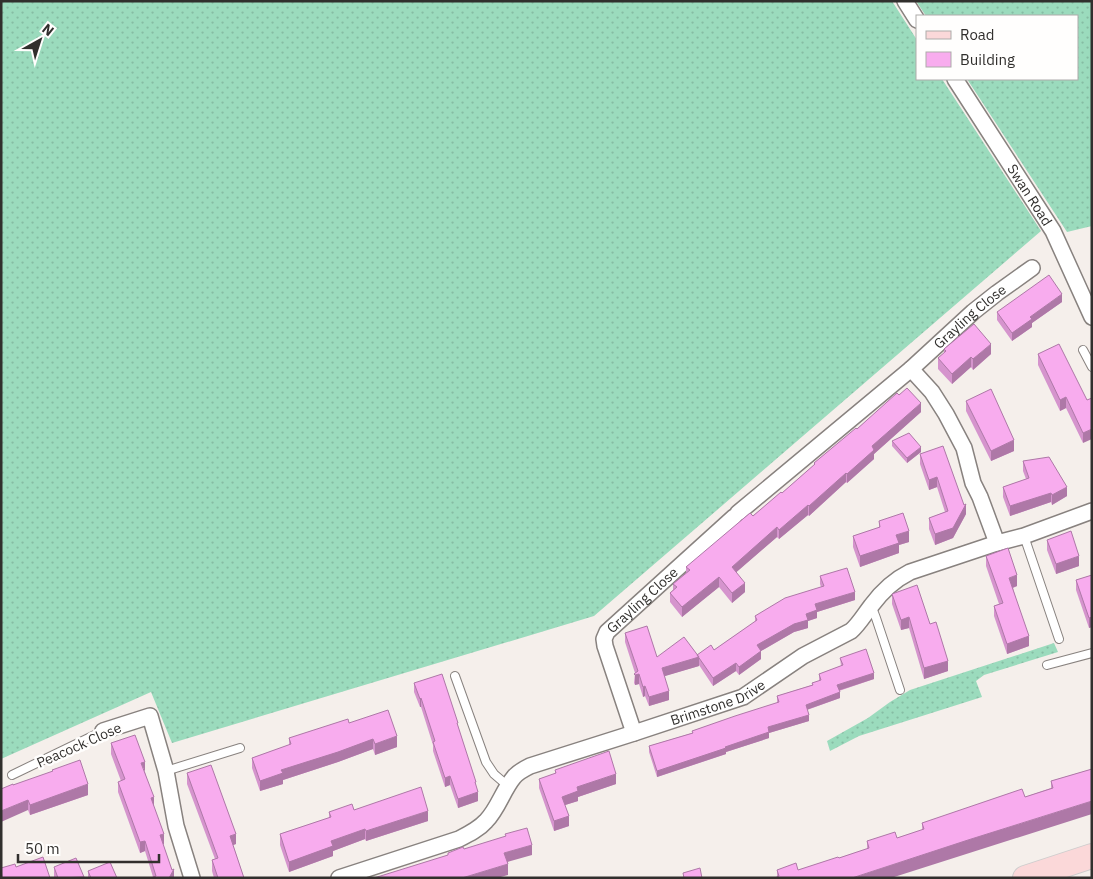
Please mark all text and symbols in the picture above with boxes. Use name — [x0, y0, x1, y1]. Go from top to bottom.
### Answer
north arrow — [15, 15, 65, 65]
legend — [916, 15, 1078, 80]
text: N — [39, 20, 58, 40]
text: Road — [960, 25, 995, 44]
text: Building — [960, 50, 1015, 69]
street label: Swan Road — [1003, 161, 1056, 229]
street label: Grayling Close — [930, 280, 1010, 353]
street label: Grayling Close — [603, 563, 682, 637]
street label: Brimstone Drive — [668, 675, 769, 729]
street label: Peacock Close — [34, 718, 124, 772]
scale bar — [18, 832, 159, 864]
text: 50 m — [25, 839, 60, 858]

